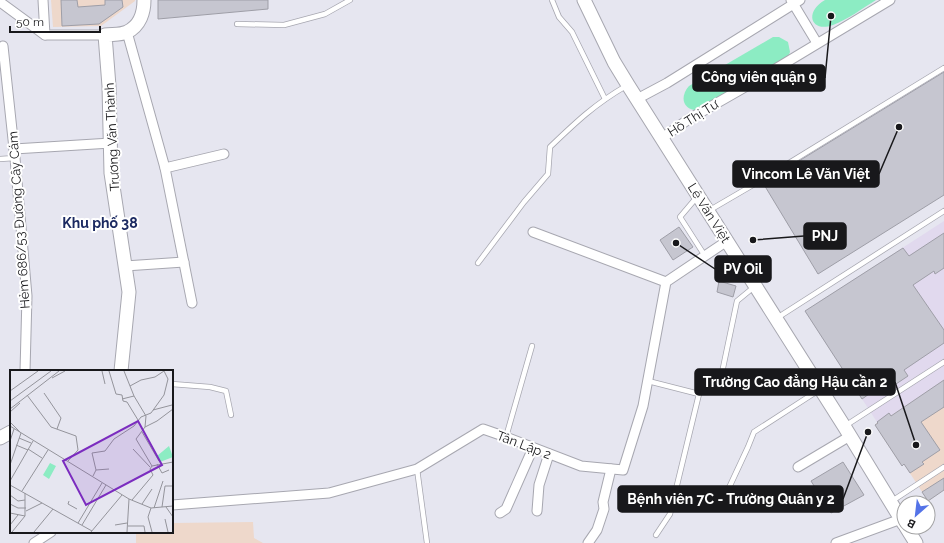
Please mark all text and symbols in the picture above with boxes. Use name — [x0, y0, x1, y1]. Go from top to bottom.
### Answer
scale bar — [10, 8, 100, 34]
text: 50 m — [16, 15, 44, 29]
callout: Công viên quận 9 — [693, 65, 825, 91]
text: Công viên quận 9 — [701, 69, 817, 85]
street label: Trương Văn Thành — [102, 82, 122, 192]
street label: Hồ Thị Tư — [665, 96, 722, 140]
street label: Hẻm 686/53 Đường Cây Cám — [5, 131, 33, 309]
callout: Vincom Lê Văn Việt — [733, 161, 879, 187]
text: Vincom Lê Văn Việt — [742, 166, 871, 182]
street label: Lê Văn Việt — [685, 180, 734, 246]
district label: Khu phố 38 — [62, 215, 138, 231]
callout: PNJ — [804, 223, 846, 249]
text: PNJ — [812, 228, 838, 244]
callout: PV Oil — [715, 256, 771, 282]
text: PV Oil — [723, 261, 763, 277]
callout: Trường Cao đẳng Hậu cần 2 — [695, 369, 895, 395]
inset map — [10, 370, 173, 533]
text: Trường Cao đẳng Hậu cần 2 — [703, 374, 887, 390]
street label: Tân Lập 2 — [495, 428, 554, 462]
callout: Bệnh viên 7C - Trường Quân y 2 — [618, 486, 843, 512]
text: Bệnh viên 7C - Trường Quân y 2 — [627, 491, 835, 507]
north arrow — [896, 495, 936, 535]
text: B — [905, 516, 918, 531]

